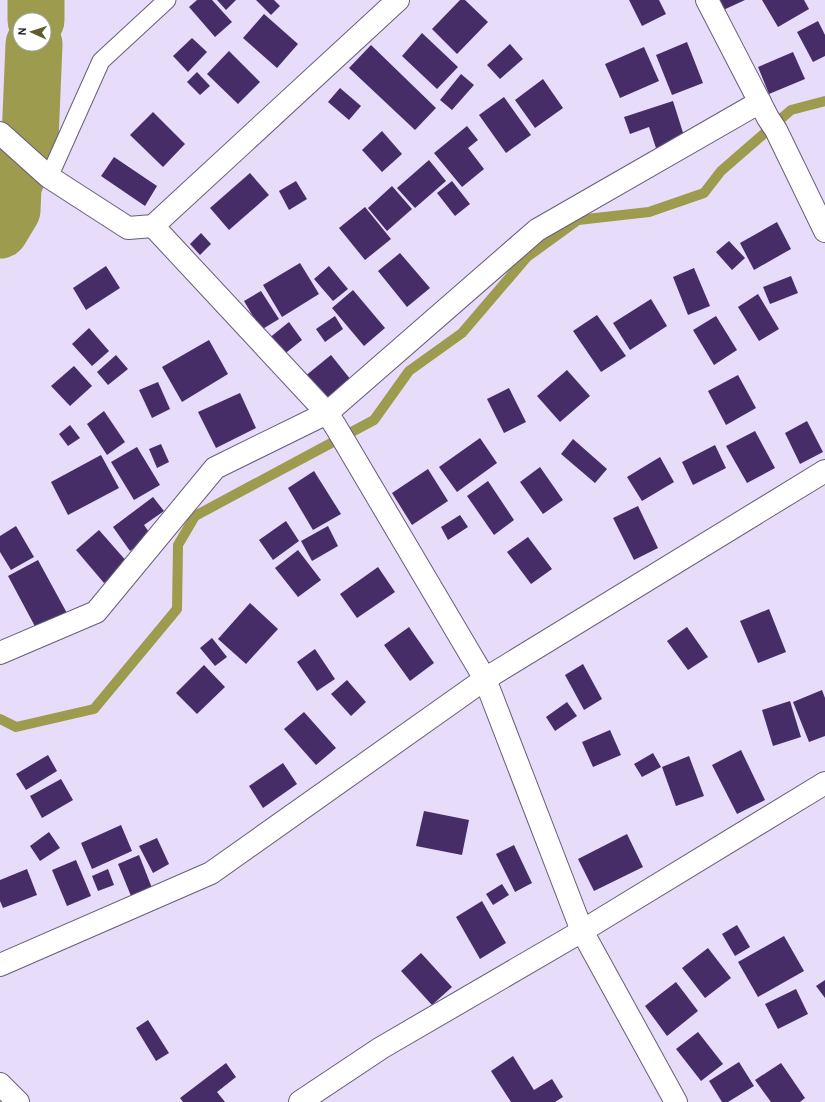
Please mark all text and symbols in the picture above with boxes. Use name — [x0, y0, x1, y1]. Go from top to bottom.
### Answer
north arrow — [12, 12, 52, 52]
text: N — [15, 27, 29, 36]

